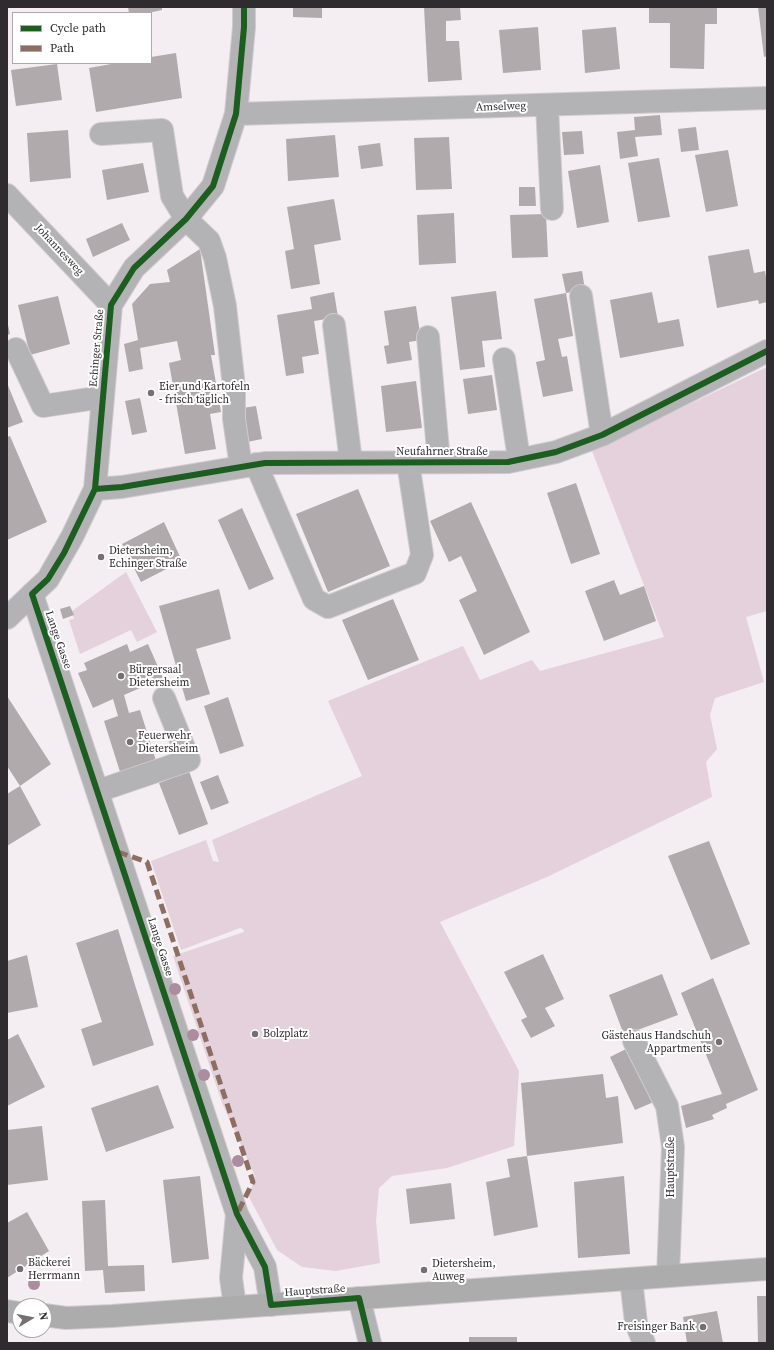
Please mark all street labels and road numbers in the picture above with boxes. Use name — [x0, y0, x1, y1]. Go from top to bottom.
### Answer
street label: Amselweg — [476, 100, 526, 114]
street label: Johannesweg — [32, 222, 86, 278]
street label: Echinger Straße — [87, 308, 107, 388]
street label: Neufahrner Straße — [396, 445, 488, 459]
street label: Lange Gasse — [42, 609, 74, 671]
street label: Lange Gasse — [144, 916, 176, 978]
street label: Hauptstraße — [664, 1137, 678, 1197]
street label: Hauptstraße — [284, 1282, 346, 1300]

